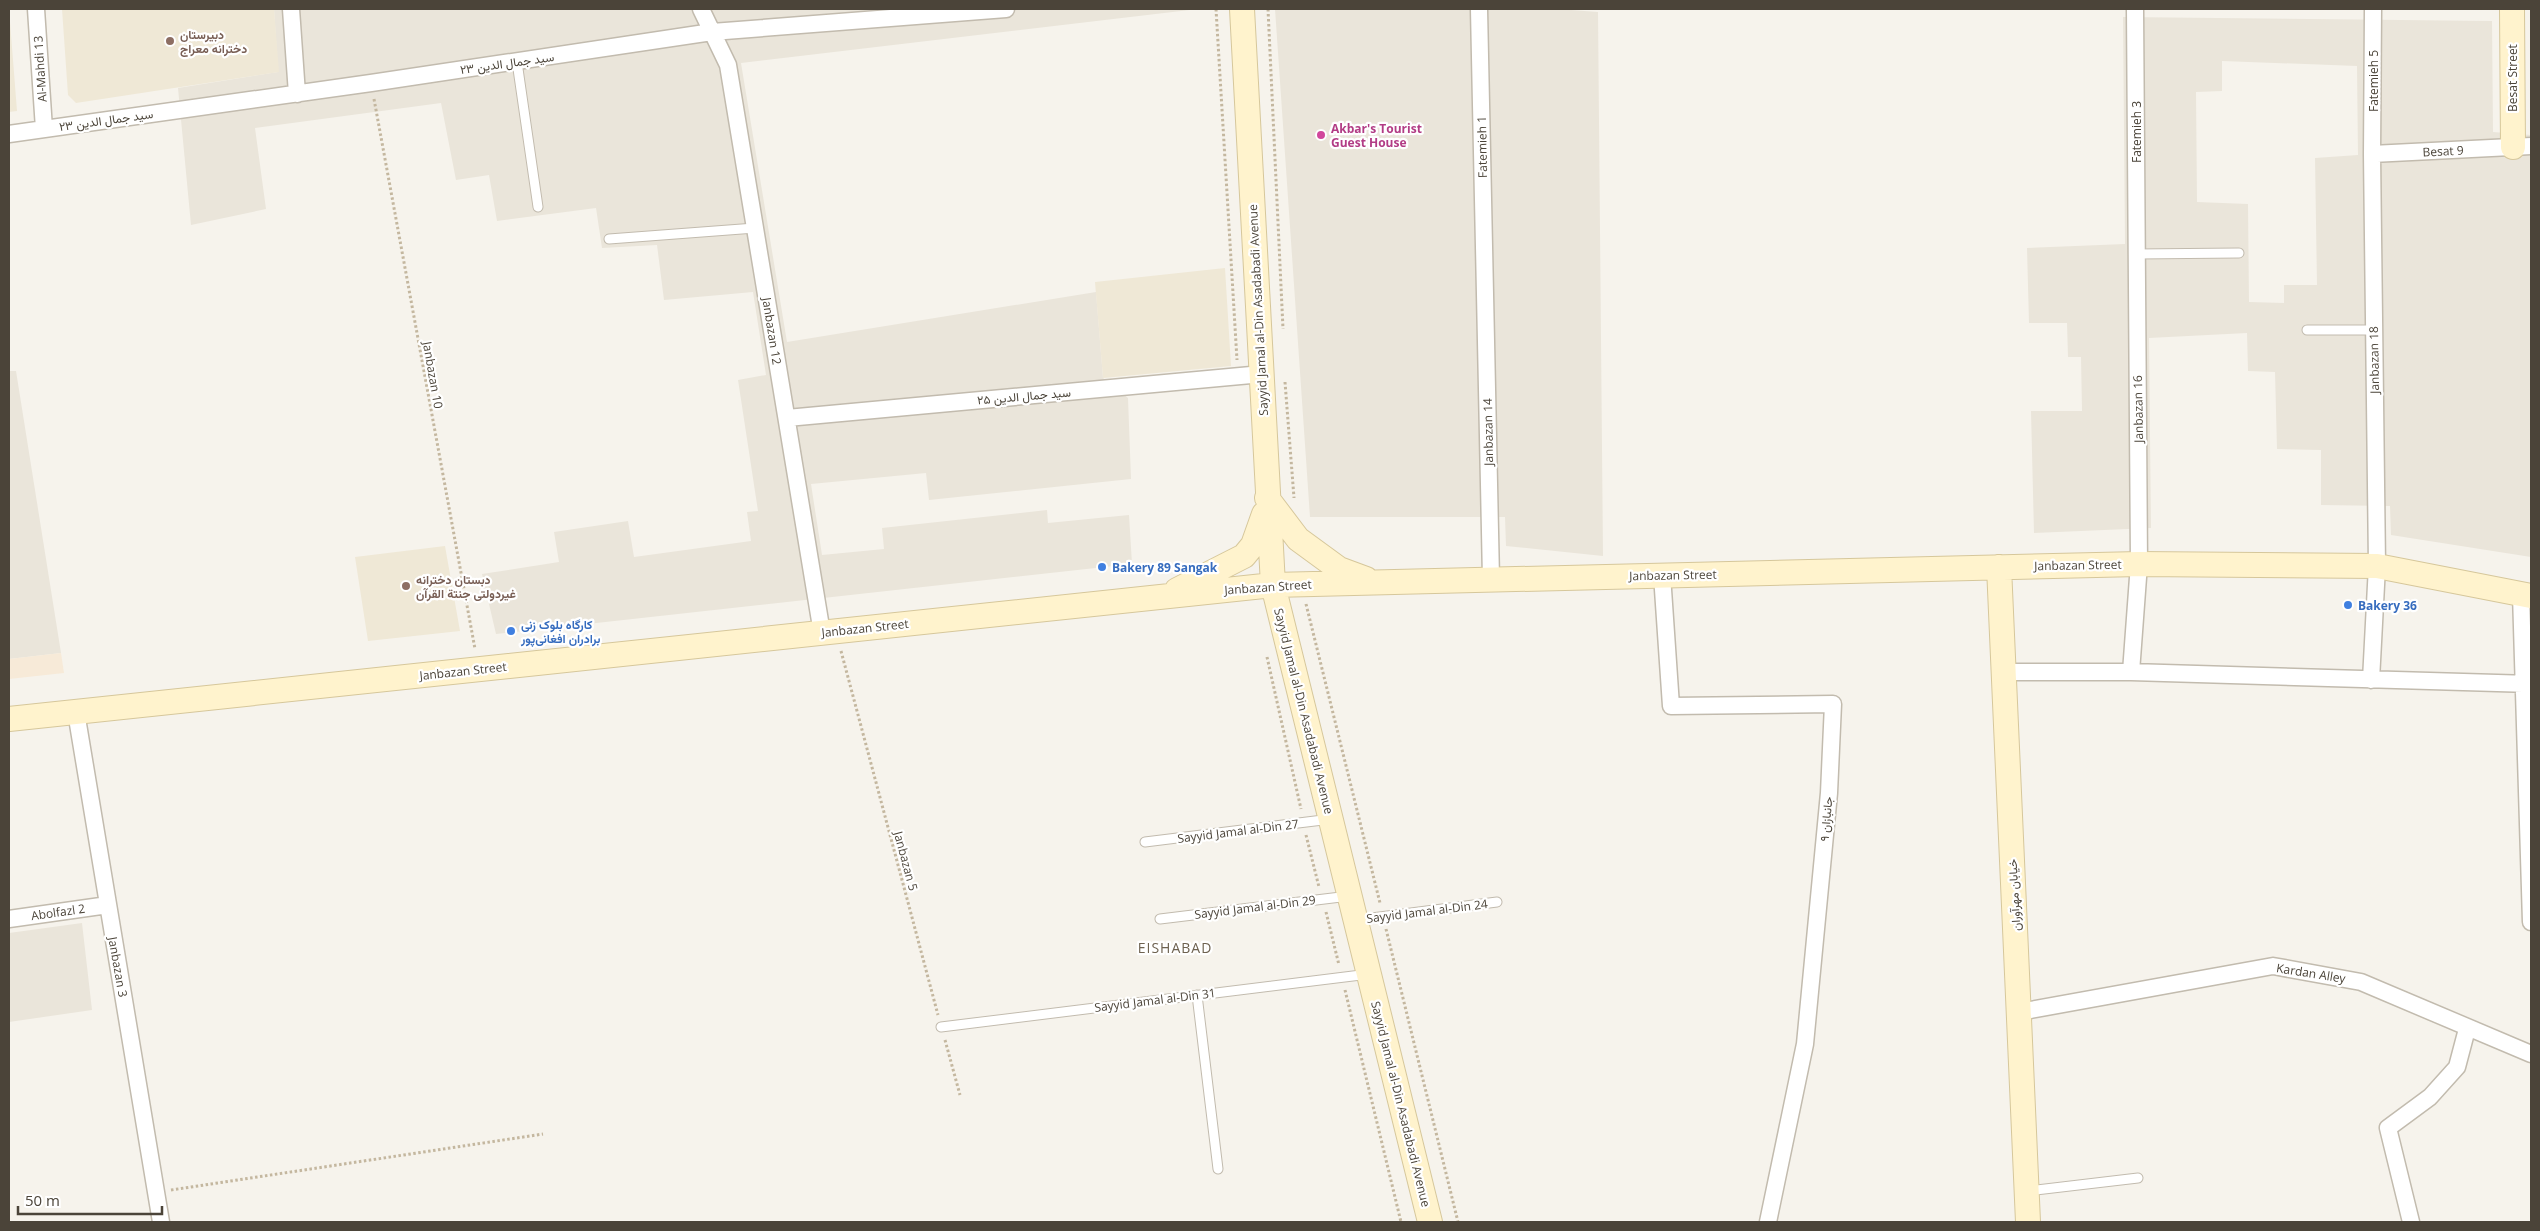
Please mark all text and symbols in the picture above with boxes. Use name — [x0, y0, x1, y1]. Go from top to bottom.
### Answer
place label: دبیرستان دخترانه معراج — [180, 26, 247, 57]
street label: Al-Mahdi 13 — [29, 35, 51, 103]
marker: دبیرستان دخترانه معراج — [164, 35, 176, 47]
street label: Besat Street — [2504, 44, 2521, 112]
street label: سید جمال الدین ۲۳ — [459, 48, 555, 78]
street label: Fatemieh 5 — [2365, 50, 2382, 112]
street label: Fatemieh 3 — [2128, 101, 2145, 163]
street label: سید جمال الدین ۲۳ — [58, 105, 154, 135]
street label: Fatemieh 1 — [1473, 116, 1491, 178]
place label: Akbar's Tourist Guest House — [1331, 120, 1422, 151]
marker: Akbar's Tourist Guest House — [1315, 129, 1327, 141]
street label: Besat 9 — [2422, 141, 2464, 161]
street label: Sayyid Jamal al-Din Asadabadi Avenue — [1244, 204, 1272, 416]
street label: Janbazan 12 — [758, 295, 786, 366]
street label: Janbazan 18 — [2365, 326, 2383, 395]
street label: Janbazan 10 — [419, 339, 447, 410]
street label: Janbazan 16 — [2129, 375, 2147, 444]
street label: سید جمال الدین ۲۵ — [976, 383, 1072, 409]
street label: Janbazan 14 — [1479, 398, 1497, 467]
street label: Janbazan Street — [2033, 556, 2122, 574]
place label: Bakery 89 Sangak — [1112, 559, 1218, 576]
marker: Bakery 89 Sangak — [1096, 561, 1108, 573]
street label: Janbazan Street — [1628, 566, 1717, 584]
place label: دبستان دخترانه غیردولتی جنتة القرآن — [416, 571, 516, 602]
street label: Janbazan Street — [1223, 575, 1312, 599]
marker: دبستان دخترانه غیردولتی جنتة القرآن — [400, 580, 412, 592]
place label: Bakery 36 — [2358, 597, 2417, 614]
marker: Bakery 36 — [2342, 599, 2354, 611]
street label: Sayyid Jamal al-Din Asadabadi Avenue — [1270, 606, 1338, 816]
street label: Janbazan Street — [820, 615, 909, 641]
place label: کارگاه بلوک زنی برادران افغانی‌پور — [520, 616, 601, 647]
marker: کارگاه بلوک زنی برادران افغانی‌پور — [505, 625, 517, 637]
street label: Janbazan Street — [418, 658, 507, 684]
street label: جانبازان ۹ — [1816, 796, 1836, 842]
street label: Sayyid Jamal al-Din 27 — [1176, 815, 1300, 847]
street label: Janbazan 5 — [890, 828, 922, 893]
street label: خیابان مهرآوران — [2004, 859, 2024, 931]
street label: Sayyid Jamal al-Din 29 — [1193, 891, 1317, 923]
street label: Sayyid Jamal al-Din 24 — [1365, 895, 1489, 927]
street label: Abolfazl 2 — [30, 900, 86, 924]
street label: Janbazan 3 — [104, 935, 132, 999]
district label: EISHABAD — [1138, 938, 1212, 957]
street label: Kardan Alley — [2275, 959, 2348, 987]
street label: Sayyid Jamal al-Din 31 — [1093, 984, 1217, 1016]
street label: Sayyid Jamal al-Din Asadabadi Avenue — [1367, 999, 1435, 1209]
scale bar — [18, 1184, 161, 1216]
text: 50 m — [25, 1190, 60, 1210]

